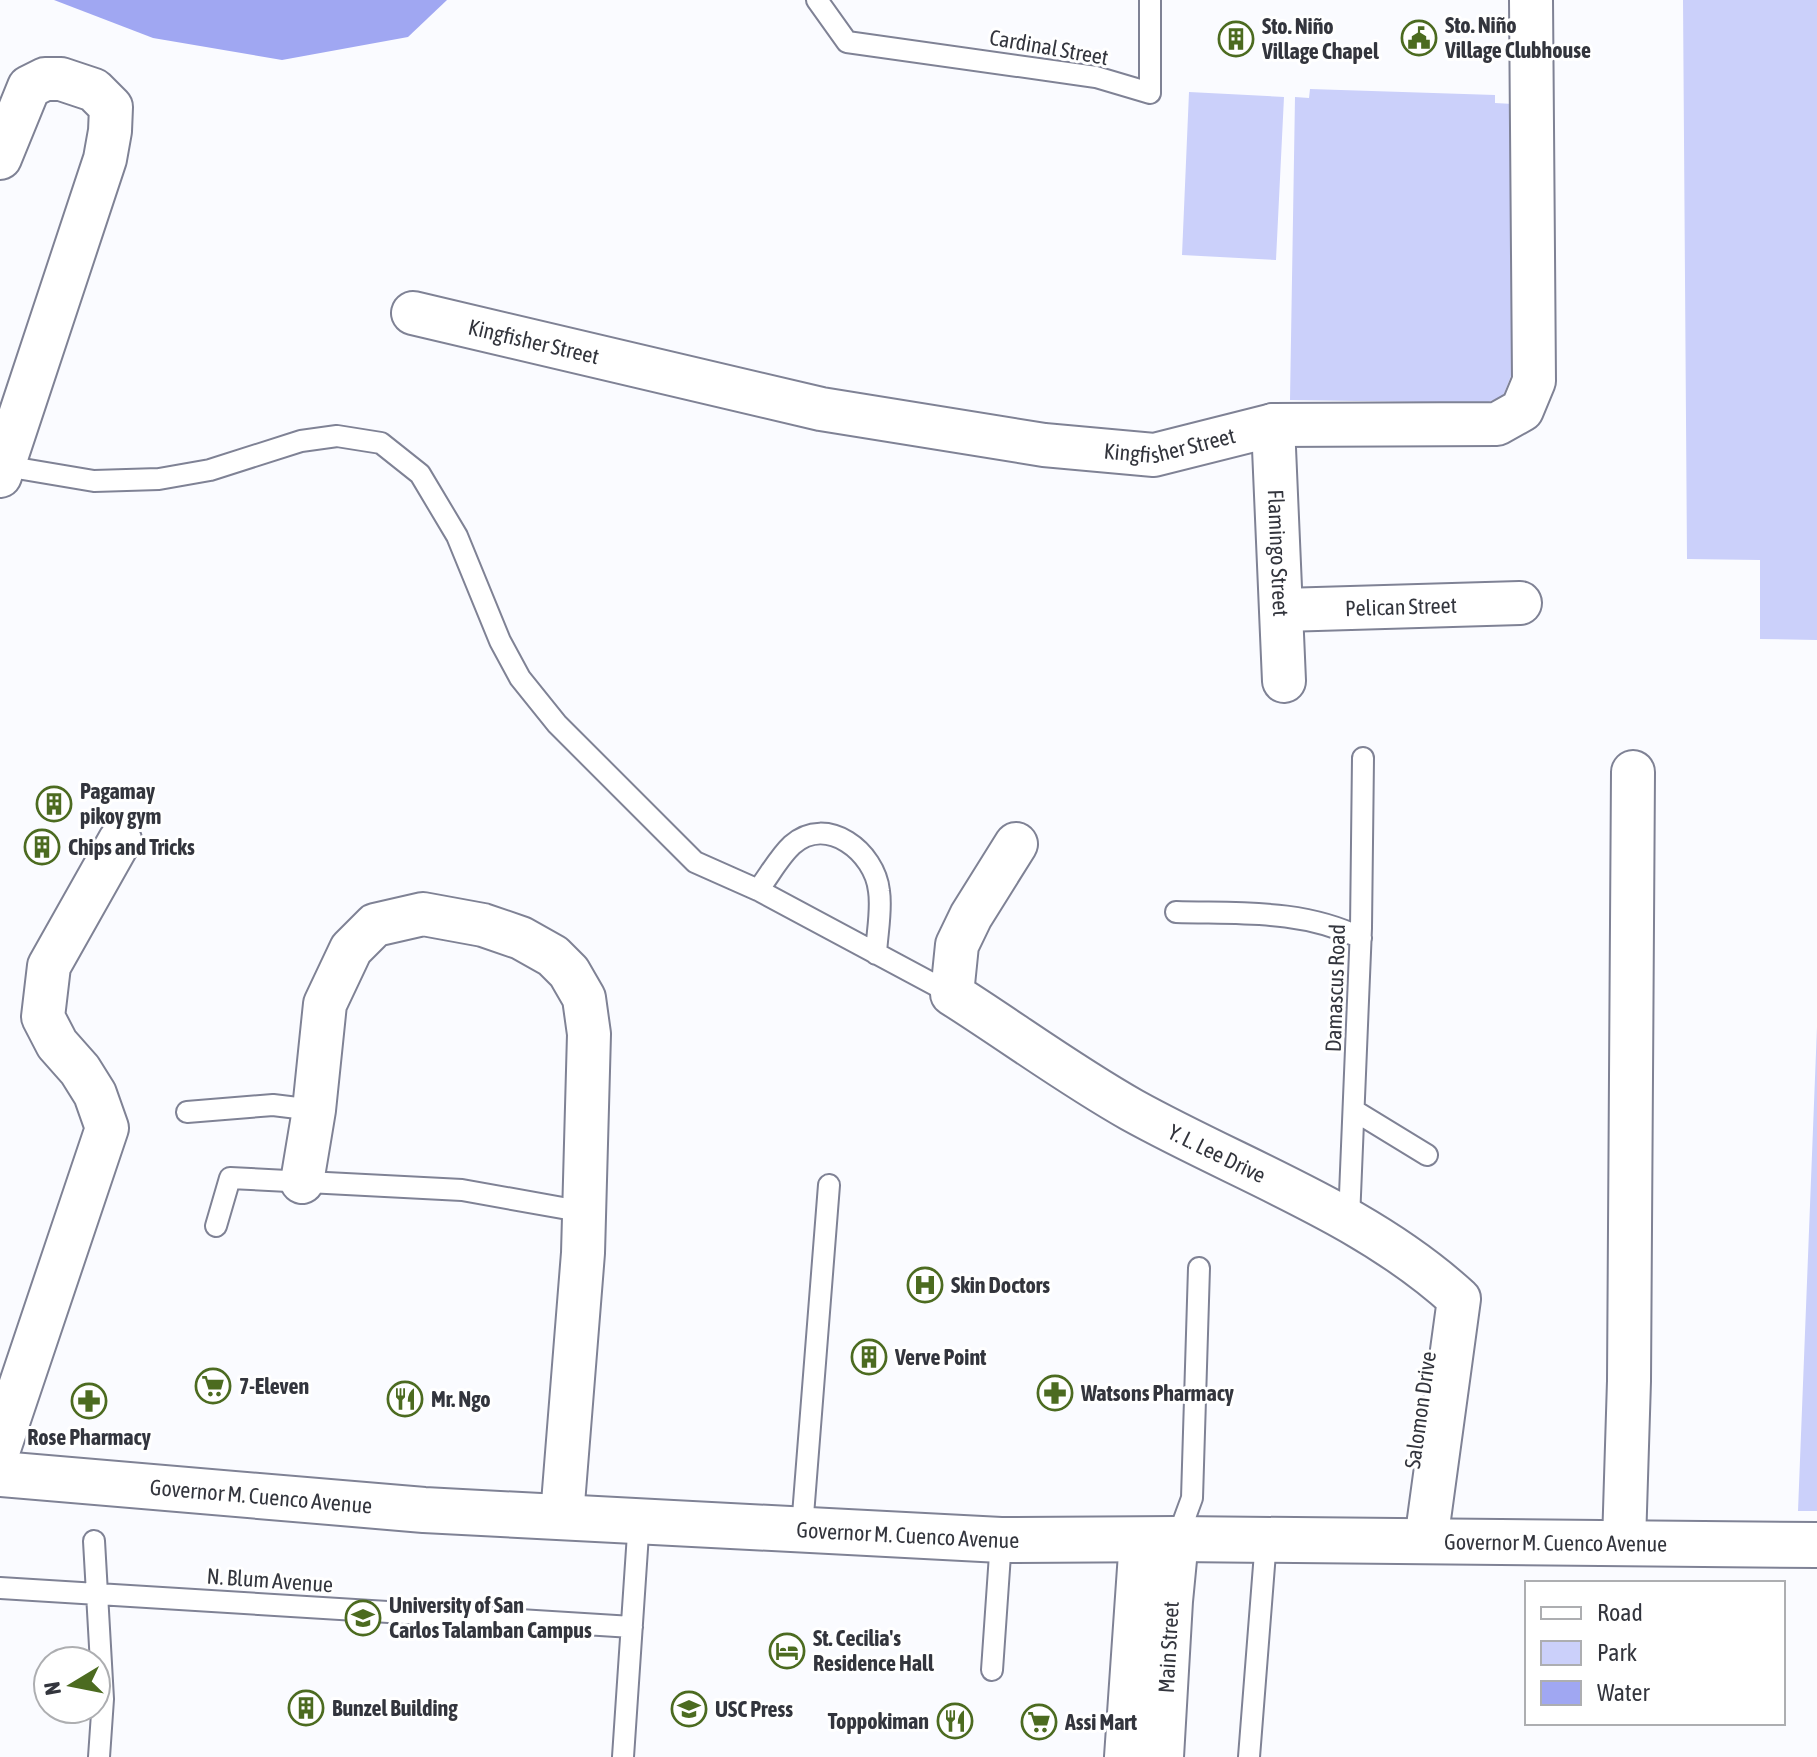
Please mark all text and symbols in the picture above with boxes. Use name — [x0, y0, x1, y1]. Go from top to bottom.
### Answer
place label: Sto. Niño Village Clubhouse — [1444, 12, 1591, 63]
place label: Sto. Niño Village Chapel — [1261, 13, 1380, 64]
public building icon: Sto. Niño Village Clubhouse — [1400, 19, 1438, 57]
building icon: Sto. Niño Village Chapel — [1217, 20, 1255, 58]
street label: Cardinal Street — [988, 24, 1110, 70]
street label: Kingfisher Street — [466, 313, 602, 369]
street label: Kingfisher Street — [1103, 422, 1238, 468]
street label: Flamingo Street — [1263, 489, 1294, 617]
street label: Pelican Street — [1345, 592, 1457, 621]
place label: Pagamay pikoy gym — [80, 778, 161, 829]
building icon: Pagamay pikoy gym — [35, 785, 73, 823]
building icon: Chips and Tricks — [23, 828, 61, 866]
place label: Chips and Tricks — [68, 834, 195, 860]
street label: Damascus Road — [1320, 924, 1350, 1052]
street label: Y. L. Lee Drive — [1164, 1119, 1270, 1188]
hospital icon: Skin Doctors — [906, 1266, 944, 1304]
place label: Skin Doctors — [951, 1272, 1050, 1298]
building icon: Verve Point — [850, 1338, 888, 1376]
place label: Verve Point — [894, 1344, 987, 1370]
street label: Salomon Drive — [1399, 1350, 1441, 1470]
supermarket icon: 7-Eleven — [194, 1367, 232, 1405]
place label: 7-Eleven — [239, 1373, 309, 1399]
pharmacy icon: Watsons Pharmacy — [1036, 1374, 1074, 1412]
restaurant icon: Mr. Ngo — [386, 1380, 424, 1418]
place label: Watsons Pharmacy — [1080, 1380, 1234, 1406]
pharmacy icon: Rose Pharmacy — [70, 1382, 108, 1420]
place label: Mr. Ngo — [431, 1386, 491, 1412]
place label: Rose Pharmacy — [27, 1424, 151, 1450]
street label: Governor M. Cuenco Avenue — [149, 1474, 373, 1519]
street label: Governor M. Cuenco Avenue — [796, 1516, 1019, 1553]
street label: Governor M. Cuenco Avenue — [1444, 1529, 1667, 1557]
street label: N. Blum Avenue — [206, 1563, 334, 1597]
legend — [1525, 1581, 1785, 1725]
place label: University of San Carlos Talamban Campus — [389, 1592, 592, 1643]
school or university icon: University of San Carlos Talamban Campus — [344, 1599, 382, 1637]
text: Road — [1597, 1599, 1643, 1626]
street label: Main Street — [1153, 1600, 1184, 1694]
place label: St. Cecilia's Residence Hall — [813, 1625, 935, 1676]
hotel icon: St. Cecilia's Residence Hall — [768, 1632, 806, 1670]
text: Park — [1597, 1639, 1638, 1666]
north arrow — [32, 1645, 112, 1725]
text: Water — [1597, 1679, 1650, 1706]
text: N — [38, 1680, 66, 1697]
building icon: Bunzel Building — [287, 1689, 325, 1727]
school or university icon: USC Press — [670, 1690, 708, 1728]
place label: Bunzel Building — [332, 1695, 458, 1721]
place label: USC Press — [715, 1696, 793, 1722]
restaurant icon: Toppokiman — [936, 1702, 974, 1740]
supermarket icon: Assi Mart — [1020, 1703, 1058, 1741]
place label: Toppokiman — [828, 1708, 929, 1734]
place label: Assi Mart — [1064, 1709, 1138, 1735]

